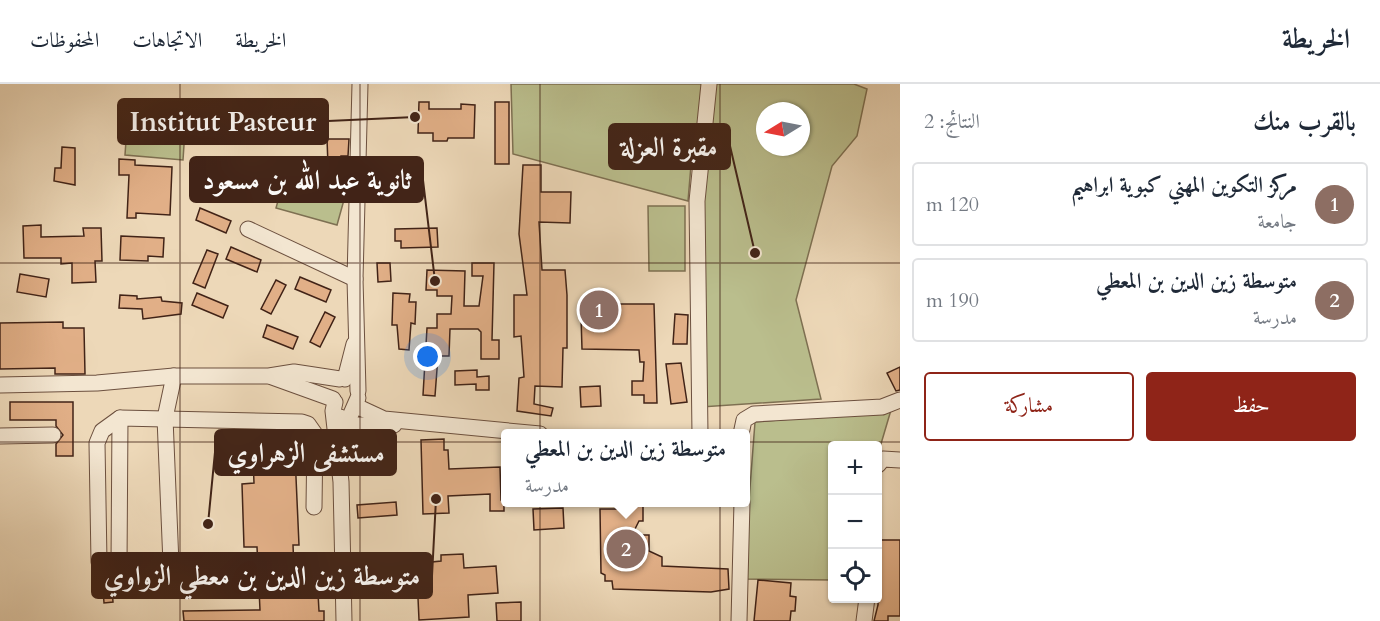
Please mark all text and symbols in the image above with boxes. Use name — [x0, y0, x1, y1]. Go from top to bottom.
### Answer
text: الخريطة — [1282, 20, 1350, 58]
text: المحفوظات — [30, 26, 99, 55]
text: الاتجاهات — [132, 26, 202, 55]
text: الخريطة — [235, 26, 286, 55]
callout: Institut Pasteur — [118, 99, 328, 144]
north arrow — [756, 102, 810, 156]
text: Institut Pasteur — [130, 104, 317, 141]
text: بالقرب منك — [1253, 104, 1356, 139]
text: النتائج: 2 — [924, 108, 980, 135]
callout: مقبرة العزلة — [609, 124, 730, 169]
text: مقبرة العزلة — [618, 129, 718, 166]
callout: ثانوية عبد الله بن مسعود — [190, 157, 423, 202]
text: ثانوية عبد الله بن مسعود — [203, 158, 412, 199]
text: مركز التكوين المهني كبوية ابراهيم — [1071, 170, 1297, 200]
text: 120 m — [926, 191, 979, 218]
text: 1 — [1329, 191, 1340, 218]
text: جامعة — [1258, 208, 1297, 235]
text: متوسطة زين الدين بن المعطي — [1096, 266, 1297, 296]
text: 190 m — [926, 287, 979, 314]
text: 2 — [1329, 287, 1340, 314]
pin: 1 — [580, 288, 618, 332]
text: مدرسة — [1253, 304, 1297, 331]
your location — [413, 342, 442, 371]
button: مشاركة — [924, 372, 1134, 441]
button: حفظ — [1146, 372, 1356, 441]
popup — [501, 429, 750, 507]
callout: مستشفى الزهراوي — [215, 430, 396, 475]
text: متوسطة زين الدين بن المعطي — [525, 434, 726, 464]
text: مستشفى الزهراوي — [227, 435, 385, 475]
map controls — [828, 441, 882, 603]
button: + — [828, 441, 882, 495]
text: مدرسة — [525, 472, 569, 499]
button: − — [828, 495, 882, 549]
pin: 2 — [606, 526, 646, 572]
button: locate — [828, 549, 882, 603]
callout: متوسطة زين الدين بن معطي الزواوي — [92, 553, 432, 598]
text: متوسطة زين الدين بن معطي الزواوي — [104, 558, 420, 601]

